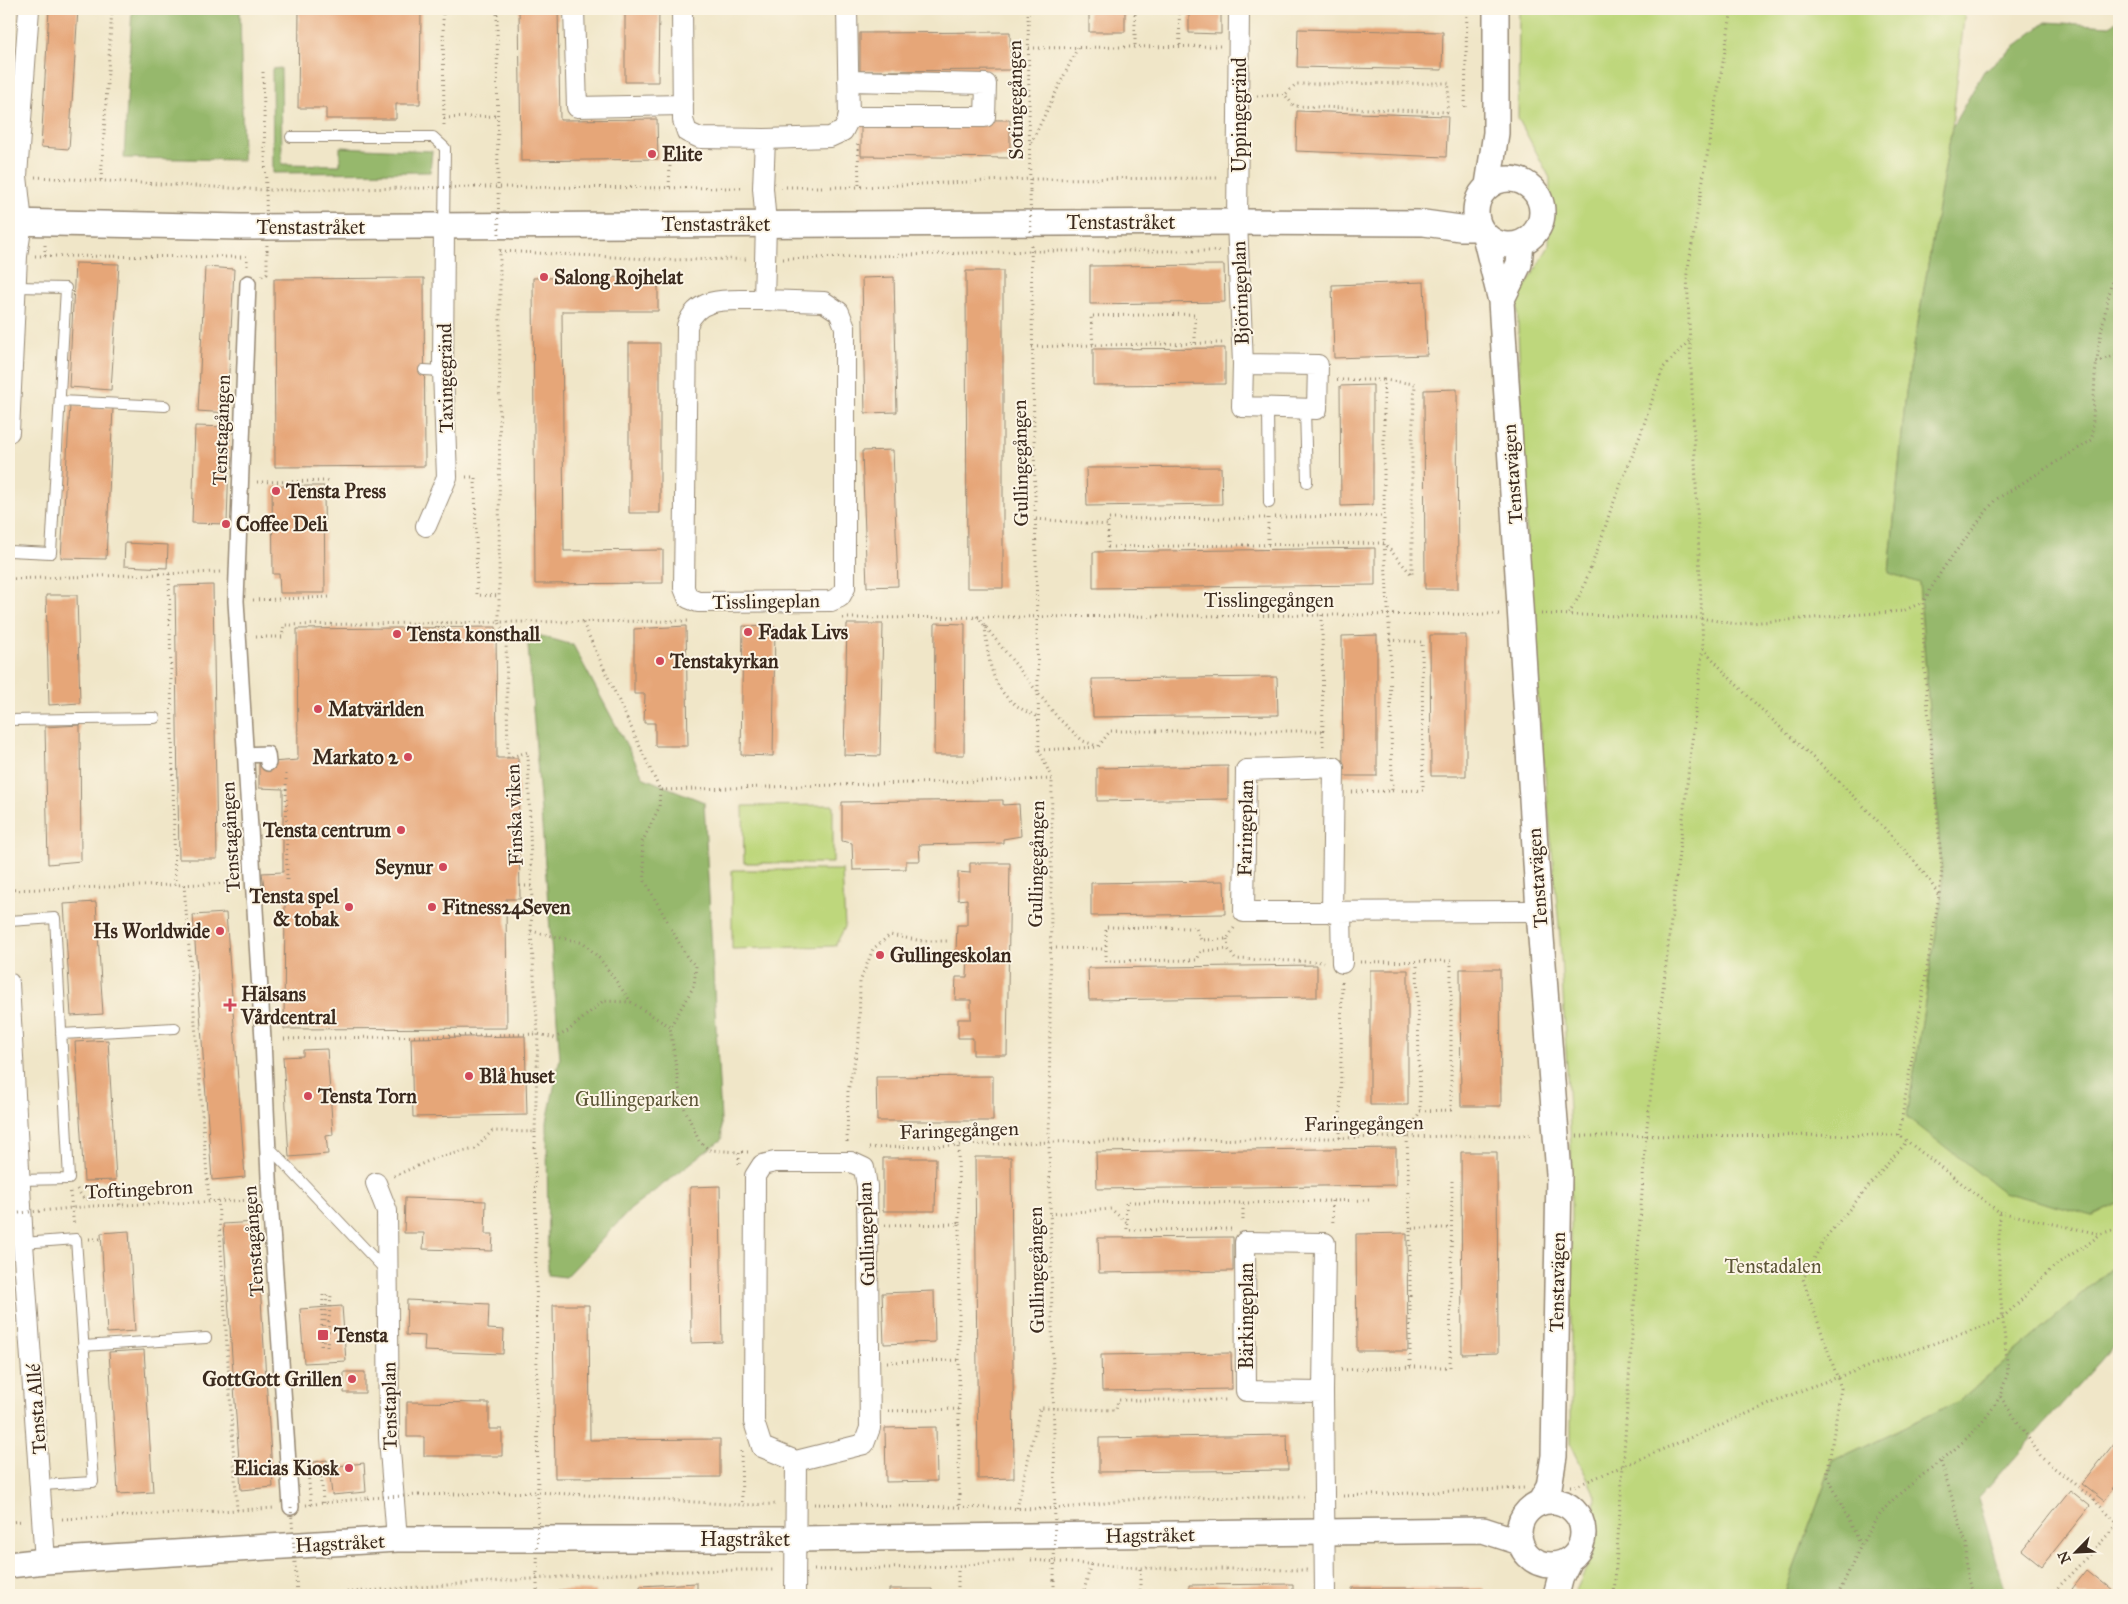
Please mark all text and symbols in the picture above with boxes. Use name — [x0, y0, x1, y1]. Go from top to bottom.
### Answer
street label: Sotingegången — [1002, 40, 1029, 160]
street label: Uppingegränd — [1227, 57, 1252, 173]
place label: Elite — [662, 142, 703, 166]
marker: Elite — [646, 148, 658, 160]
street label: Tenstastråket — [1067, 210, 1175, 234]
street label: Tenstastråket — [662, 212, 770, 236]
street label: Tenstastråket — [257, 215, 365, 239]
street label: Björingeplan — [1226, 240, 1255, 346]
place label: Salong Rojhelat — [554, 265, 684, 290]
marker: Salong Rojhelat — [538, 271, 550, 283]
street label: Taxingegränd — [432, 323, 459, 433]
street label: Tenstagången — [207, 374, 236, 486]
street label: Gullingegången — [1007, 399, 1034, 527]
street label: Tenstavägen — [1497, 423, 1528, 525]
place label: Tensta Press — [285, 479, 387, 503]
marker: Tensta Press — [270, 485, 282, 497]
place label: Coffee Deli — [236, 512, 328, 536]
marker: Coffee Deli — [220, 518, 232, 530]
street label: Tisslingeplan — [712, 588, 820, 615]
street label: Tisslingegången — [1204, 588, 1334, 613]
place label: Fadak Livs — [758, 620, 849, 644]
place label: Tensta konsthall — [406, 622, 541, 646]
marker: Fadak Livs — [742, 626, 754, 638]
marker: Tensta konsthall — [391, 628, 403, 640]
place label: Tenstakyrkan — [669, 649, 779, 674]
marker: Tenstakyrkan — [654, 655, 666, 667]
place label: Matvärlden — [328, 697, 424, 721]
marker: Matvärlden — [312, 703, 324, 715]
place label: Markato 2 — [312, 745, 399, 769]
marker: Markato 2 — [402, 751, 414, 763]
street label: Finska viken — [500, 763, 528, 866]
street label: Faringeplan — [1232, 779, 1259, 877]
street label: Tenstagången — [215, 781, 246, 893]
street label: Gullingegången — [1023, 800, 1050, 928]
place label: Tensta centrum — [262, 818, 391, 842]
marker: Tensta centrum — [395, 824, 407, 836]
street label: Tenstavägen — [1522, 827, 1553, 929]
place label: Seynur — [375, 855, 433, 880]
marker: Seynur — [437, 861, 449, 873]
place label: Tensta spel & tobak — [249, 884, 340, 931]
place label: Fitness24Seven — [442, 895, 571, 920]
marker: Tensta spel & tobak — [343, 901, 355, 913]
marker: Fitness24Seven — [426, 901, 438, 913]
place label: Hs Worldwide — [93, 919, 211, 943]
marker: Hs Worldwide — [214, 925, 226, 937]
place label: Gullingeskolan — [890, 943, 1011, 968]
marker: Gullingeskolan — [874, 949, 886, 961]
place label: Hälsans Vårdcentral — [240, 982, 337, 1029]
marker: Hälsans Vårdcentral — [223, 998, 237, 1012]
place label: Blå huset — [479, 1064, 556, 1088]
marker: Blå huset — [463, 1070, 475, 1082]
place label: Tensta Torn — [317, 1084, 417, 1108]
park label: Gullingeparken — [575, 1087, 699, 1112]
marker: Tensta Torn — [302, 1090, 314, 1102]
street label: Faringegången — [1304, 1110, 1424, 1137]
street label: Faringegången — [899, 1116, 1019, 1145]
street label: Toftingebron — [84, 1174, 194, 1205]
street label: Gullingeplan — [852, 1181, 881, 1287]
street label: Tenstagången — [237, 1184, 270, 1297]
street label: Gullingegången — [1023, 1206, 1050, 1334]
street label: Tenstavägen — [1544, 1231, 1571, 1332]
park label: Tenstadalen — [1724, 1254, 1822, 1278]
street label: Bärkingeplan — [1234, 1262, 1259, 1369]
place label: Tensta — [333, 1323, 389, 1347]
marker: Tensta — [316, 1328, 330, 1342]
street label: Tenstaplan — [376, 1361, 402, 1451]
street label: Tensta Allé — [21, 1362, 51, 1455]
place label: GottGott Grillen — [202, 1367, 342, 1391]
marker: GottGott Grillen — [346, 1373, 358, 1385]
place label: Elicias Kiosk — [234, 1456, 340, 1480]
marker: Elicias Kiosk — [343, 1462, 355, 1474]
street label: Hagstråket — [1105, 1522, 1195, 1549]
north arrow — [2050, 1526, 2100, 1576]
street label: Hagstråket — [700, 1527, 790, 1552]
street label: Hagstråket — [294, 1529, 386, 1558]
text: N — [2054, 1548, 2075, 1566]

